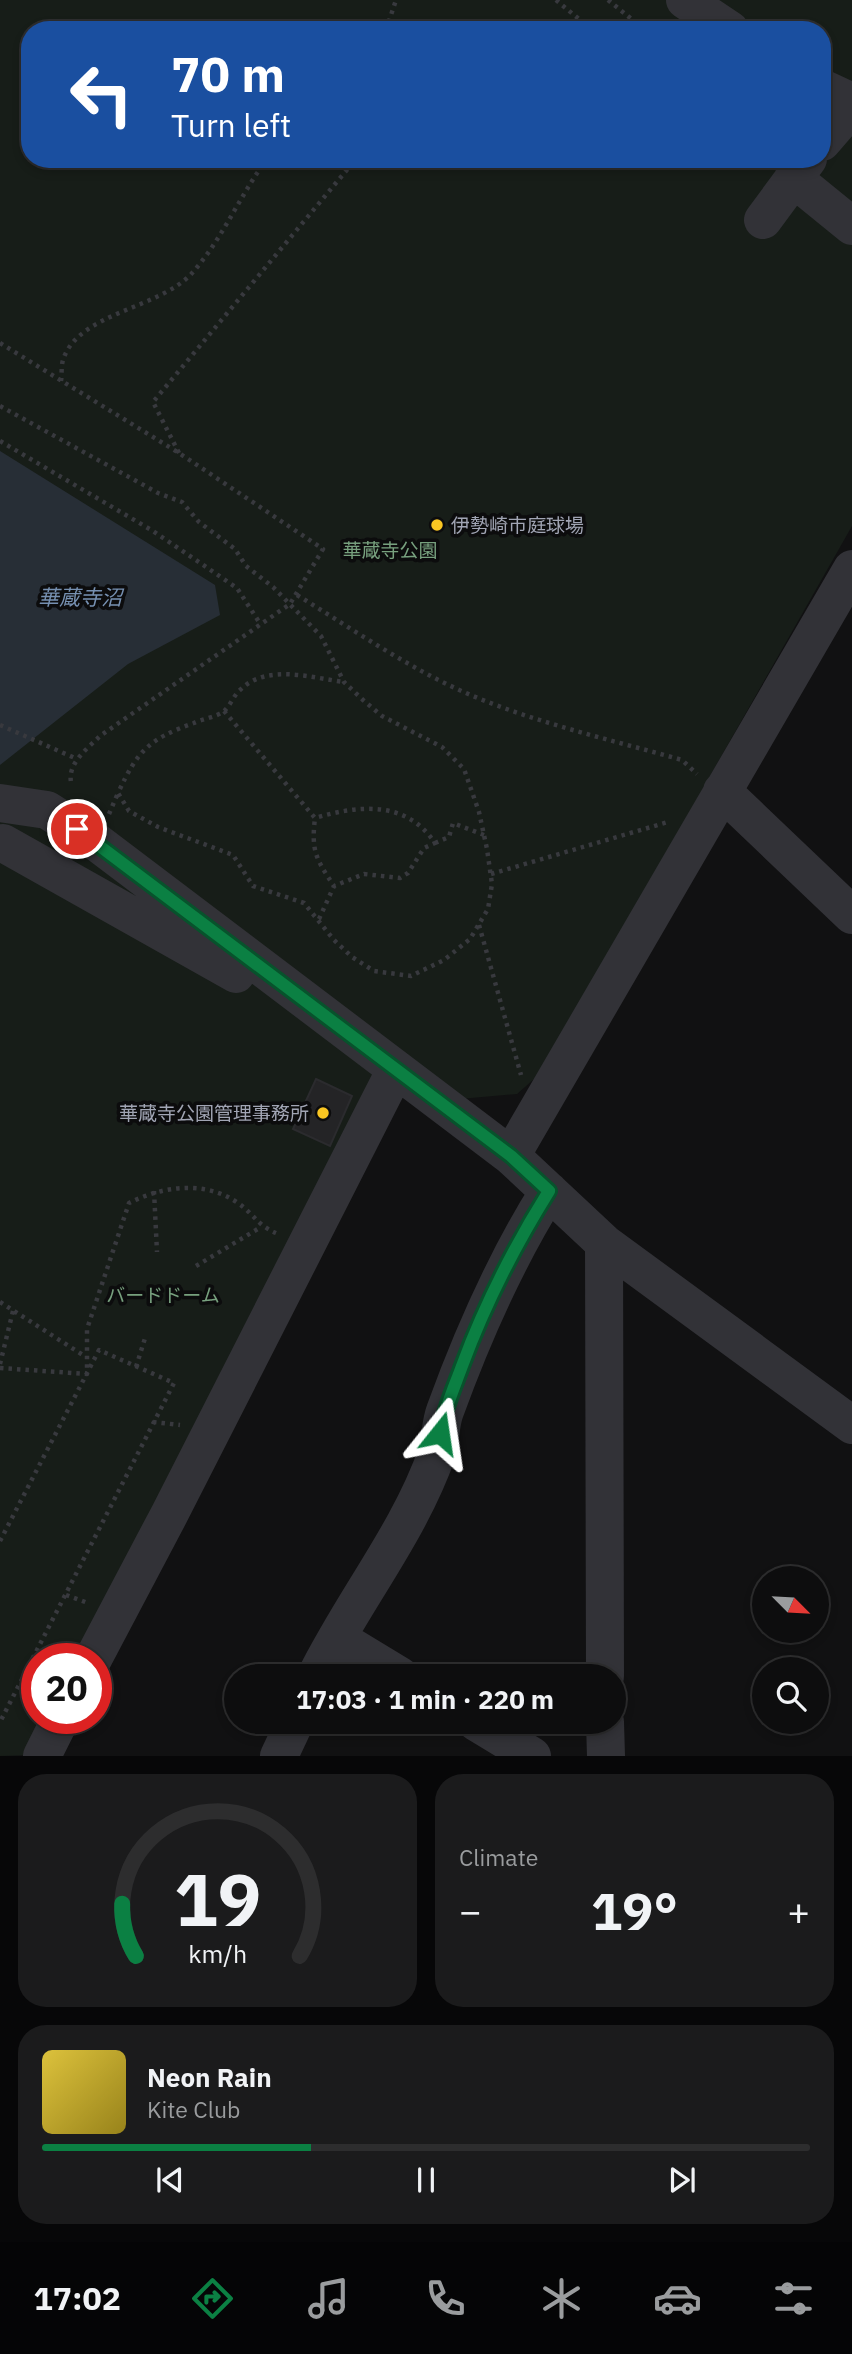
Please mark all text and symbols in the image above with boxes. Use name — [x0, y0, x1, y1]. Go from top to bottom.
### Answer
text: 70 m — [171, 42, 285, 105]
icon: left — [56, 49, 147, 140]
text: Turn left — [171, 104, 291, 146]
place label: 伊勢崎市庭球場 — [451, 513, 584, 537]
marker: 伊勢崎市庭球場 — [429, 517, 445, 533]
park label: 華蔵寺公園 — [342, 538, 438, 562]
water label: 華蔵寺沼 — [38, 583, 125, 611]
pin — [47, 799, 107, 859]
icon: arrive — [58, 810, 96, 848]
place label: 華蔵寺公園管理事務所 — [119, 1101, 309, 1125]
marker: 華蔵寺公園管理事務所 — [315, 1105, 331, 1121]
park label: バードドーム — [106, 1283, 220, 1307]
position arrow — [403, 1396, 477, 1470]
north arrow — [752, 1566, 830, 1643]
map controls — [752, 1566, 829, 1734]
speed limit sign: 20 — [21, 1643, 112, 1734]
button: search — [752, 1657, 829, 1734]
text: 17:03 · 1 min · 220 m — [296, 1682, 554, 1716]
text: Climate — [459, 1842, 538, 1872]
text: 19 — [174, 1852, 261, 1947]
text: 19° — [591, 1877, 678, 1944]
text: − — [459, 1886, 482, 1935]
text: + — [787, 1886, 810, 1935]
text: km/h — [188, 1937, 247, 1970]
text: Neon Rain — [147, 2060, 272, 2094]
text: Kite Club — [147, 2094, 240, 2124]
icon: previous — [151, 2161, 189, 2199]
icon: pause — [407, 2161, 445, 2199]
icon: next — [663, 2161, 701, 2199]
icon: directions — [188, 2274, 237, 2323]
icon: music — [304, 2274, 353, 2323]
icon: phone — [421, 2274, 470, 2323]
icon: climate — [537, 2274, 586, 2323]
icon: car — [653, 2274, 702, 2323]
icon: filters — [769, 2274, 818, 2323]
text: 17:02 — [34, 2277, 121, 2319]

